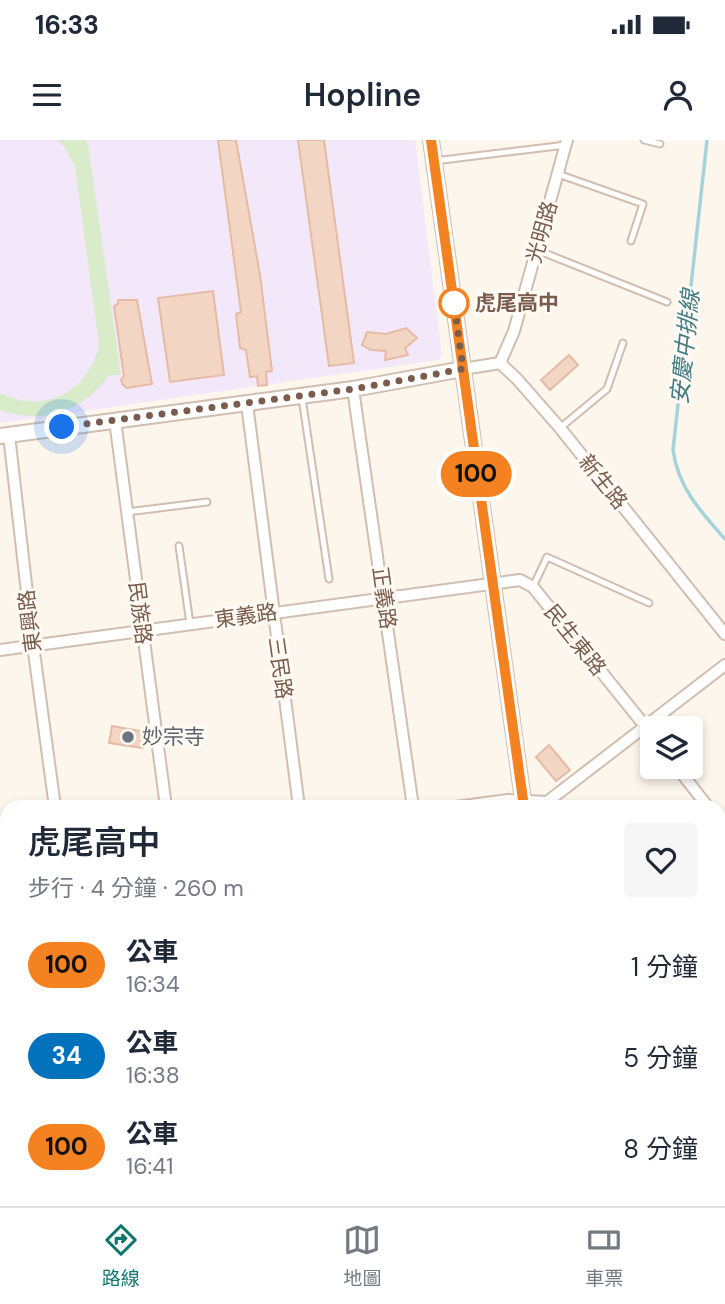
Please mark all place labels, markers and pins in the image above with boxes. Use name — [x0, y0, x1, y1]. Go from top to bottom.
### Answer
marker: 虎尾高中 — [439, 288, 469, 318]
place label: 虎尾高中 — [475, 289, 559, 317]
place label: 妙宗寺 — [142, 723, 205, 751]
marker: 妙宗寺 — [120, 729, 136, 745]

